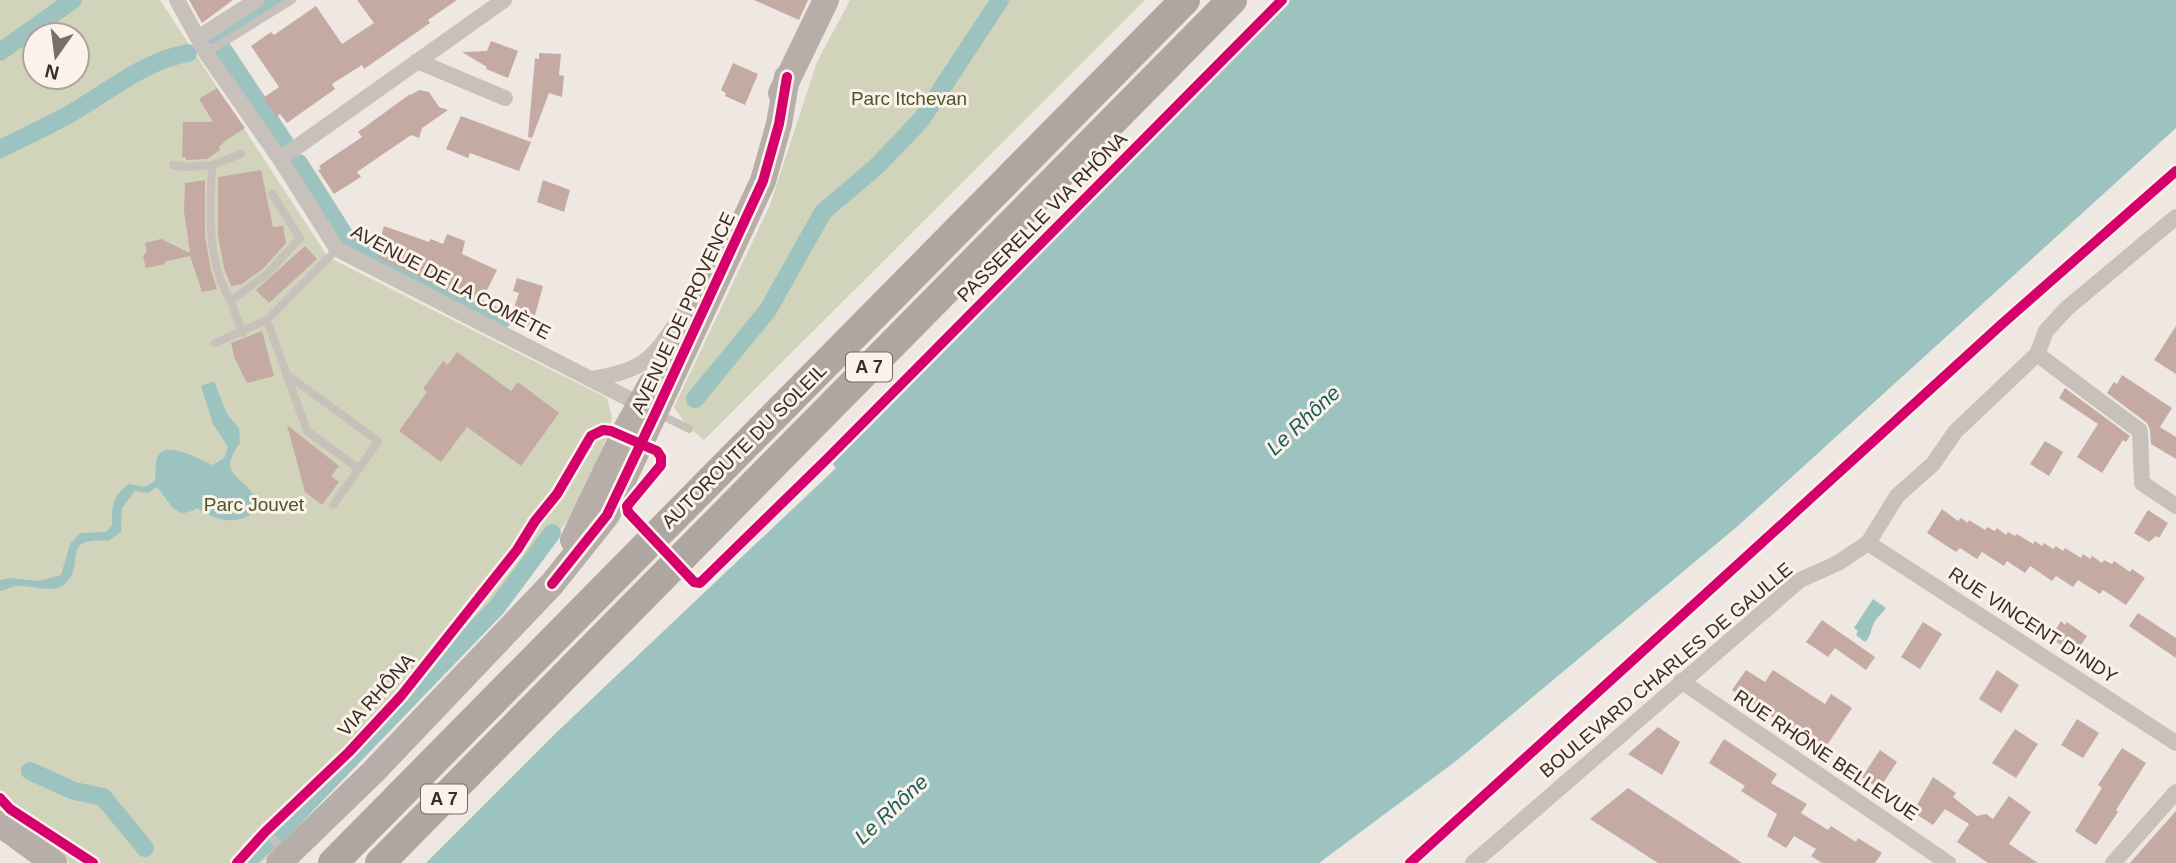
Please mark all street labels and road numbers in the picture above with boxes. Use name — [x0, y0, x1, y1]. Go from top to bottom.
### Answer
street label: PASSERELLE VIA RHÔNA — [953, 128, 1131, 306]
street label: AVENUE DE PROVENCE — [627, 209, 739, 417]
street label: AVENUE DE LA COMÈTE — [348, 221, 554, 343]
road number: A 7 — [846, 352, 892, 382]
street label: AUTOROUTE DU SOLEIL — [658, 360, 830, 532]
street label: BOULEVARD CHARLES DE GAULLE — [1536, 558, 1796, 782]
street label: RUE VINCENT D'INDY — [1945, 563, 2121, 687]
street label: VIA RHÔNA — [334, 649, 419, 740]
street label: RUE RHÔNE BELLEVUE — [1730, 685, 1922, 825]
road number: A 7 — [421, 784, 467, 814]

